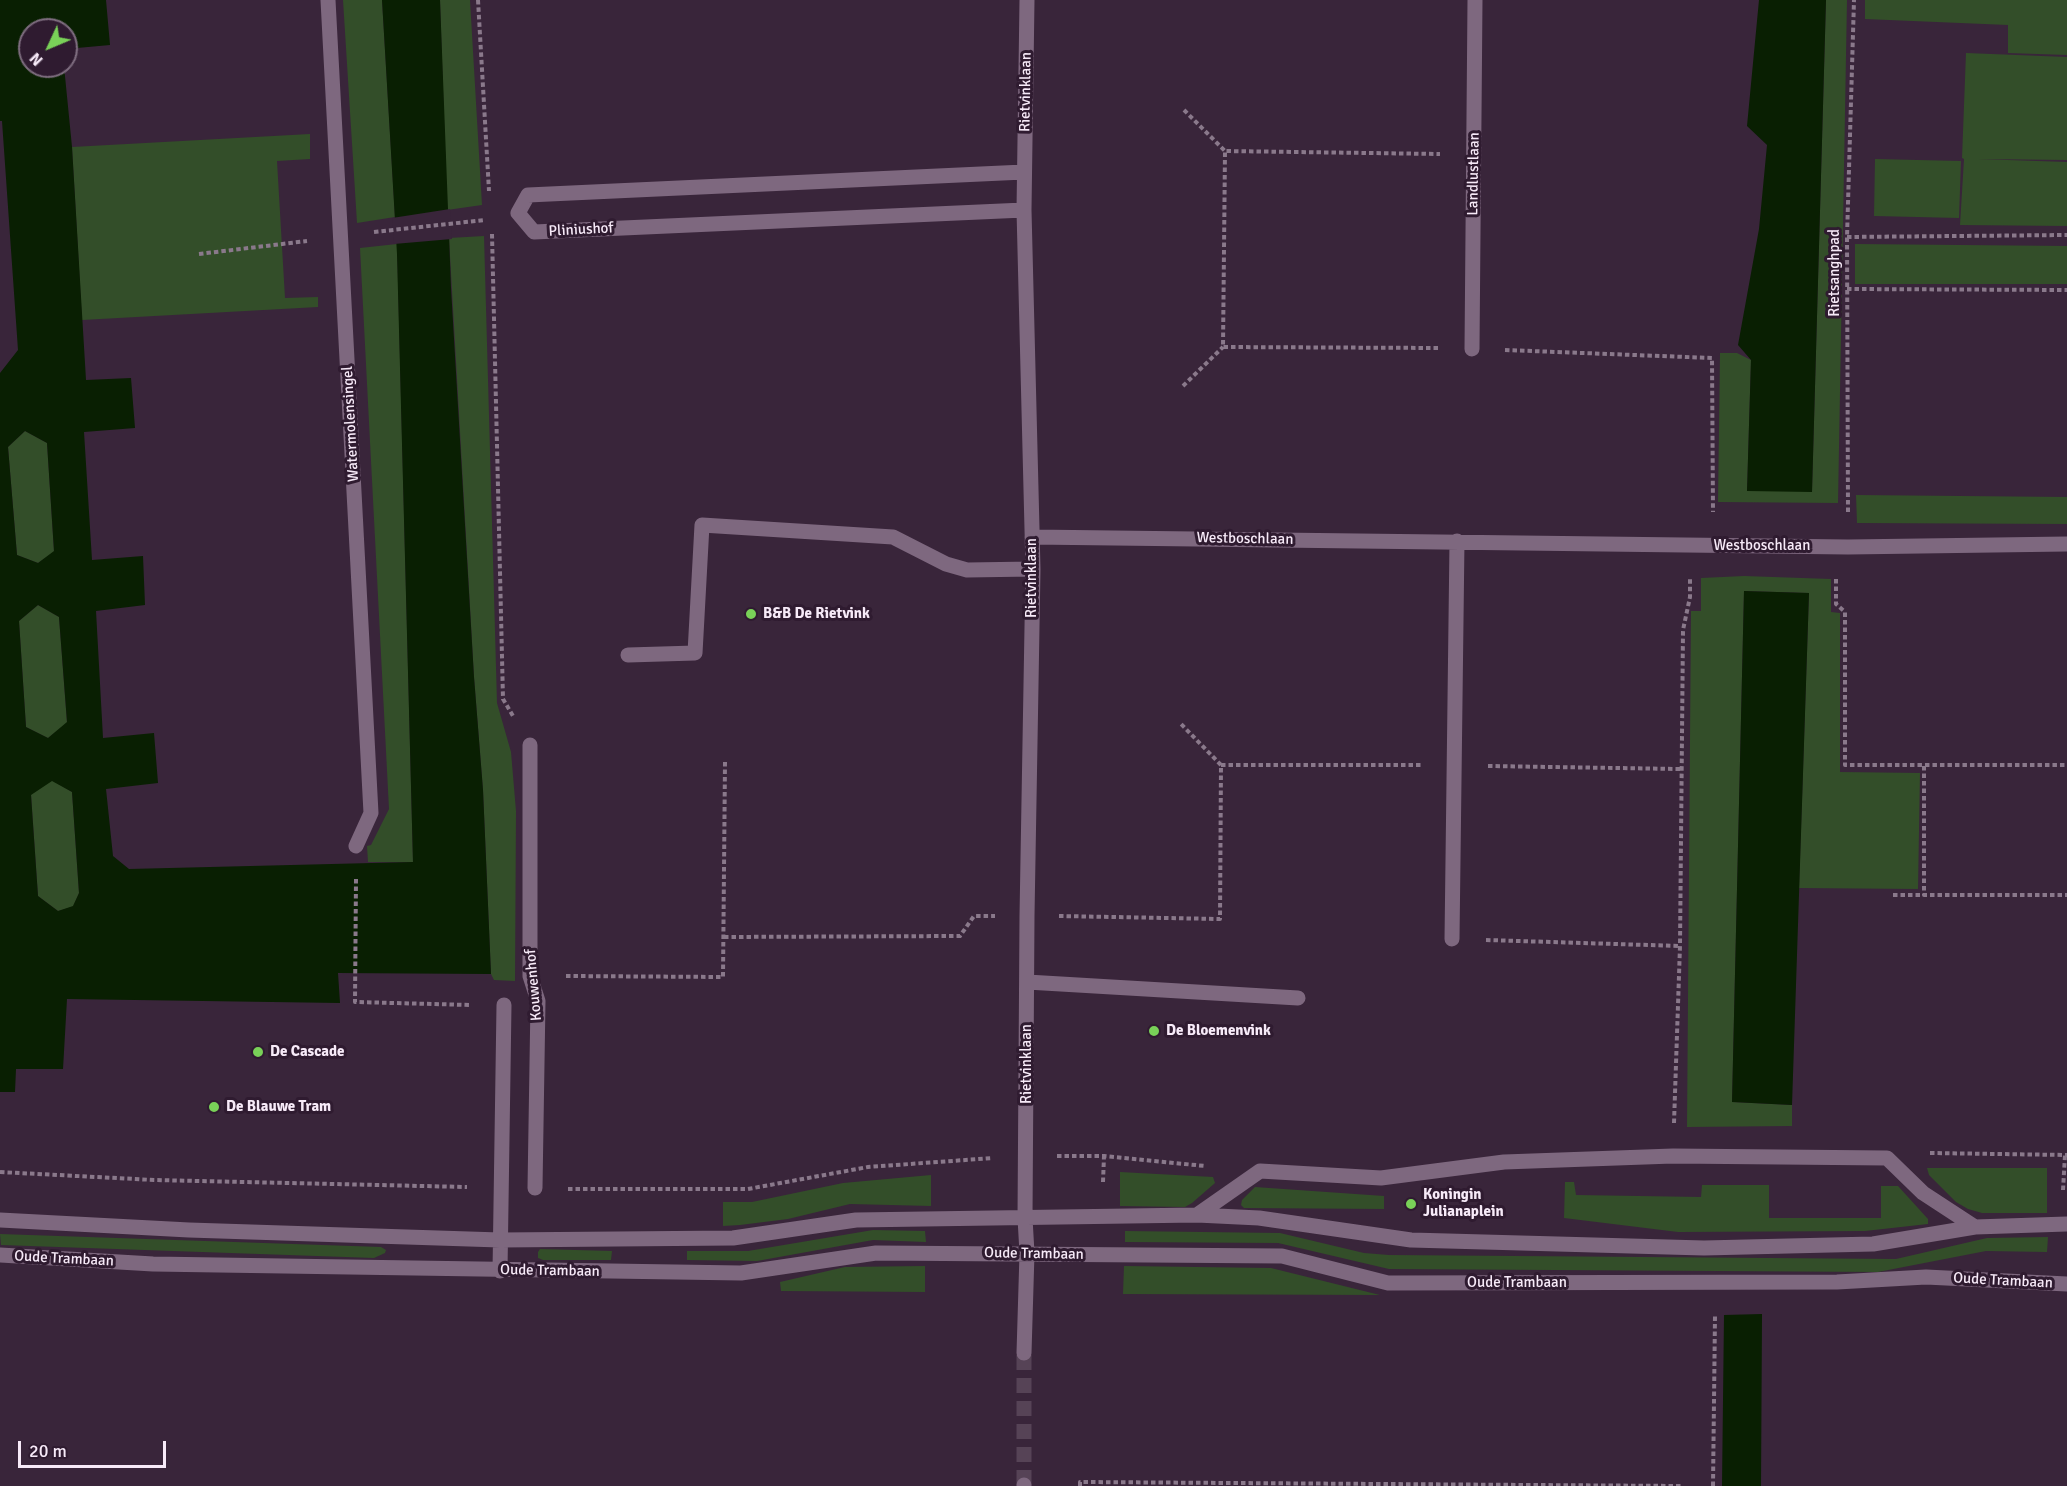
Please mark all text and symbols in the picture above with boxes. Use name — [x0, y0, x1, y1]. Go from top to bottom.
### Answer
north arrow — [18, 18, 78, 78]
text: N — [25, 48, 48, 70]
street label: Rietvinklaan — [1016, 52, 1036, 132]
street label: Landlustlaan — [1464, 132, 1484, 216]
street label: Pliniushof — [548, 219, 614, 241]
street label: Rietsanghpad — [1826, 229, 1844, 317]
street label: Watermolensingel — [339, 366, 363, 482]
street label: Westboschlaan — [1196, 529, 1294, 549]
street label: Westboschlaan — [1714, 537, 1810, 555]
street label: Rietvinklaan — [1023, 538, 1041, 618]
place label: B&B De Rietvink — [763, 605, 870, 623]
marker: B&B De Rietvink — [744, 607, 758, 621]
street label: Kouwenhof — [522, 948, 546, 1022]
place label: De Bloemenvink — [1166, 1022, 1271, 1040]
street label: Rietvinklaan — [1018, 1024, 1036, 1104]
marker: De Bloemenvink — [1147, 1024, 1161, 1038]
place label: De Cascade — [270, 1043, 344, 1061]
marker: De Cascade — [251, 1045, 265, 1059]
place label: De Blauwe Tram — [226, 1098, 331, 1116]
marker: De Blauwe Tram — [207, 1100, 221, 1114]
place label: Koningin Julianaplein — [1423, 1186, 1504, 1221]
marker: Koningin Julianaplein — [1404, 1197, 1418, 1211]
street label: Oude Trambaan — [984, 1244, 1084, 1264]
street label: Oude Trambaan — [14, 1247, 114, 1271]
street label: Oude Trambaan — [500, 1261, 600, 1281]
street label: Oude Trambaan — [1953, 1269, 2053, 1293]
street label: Oude Trambaan — [1467, 1274, 1567, 1292]
scale bar — [21, 1429, 170, 1467]
text: 20 m — [29, 1440, 67, 1462]

